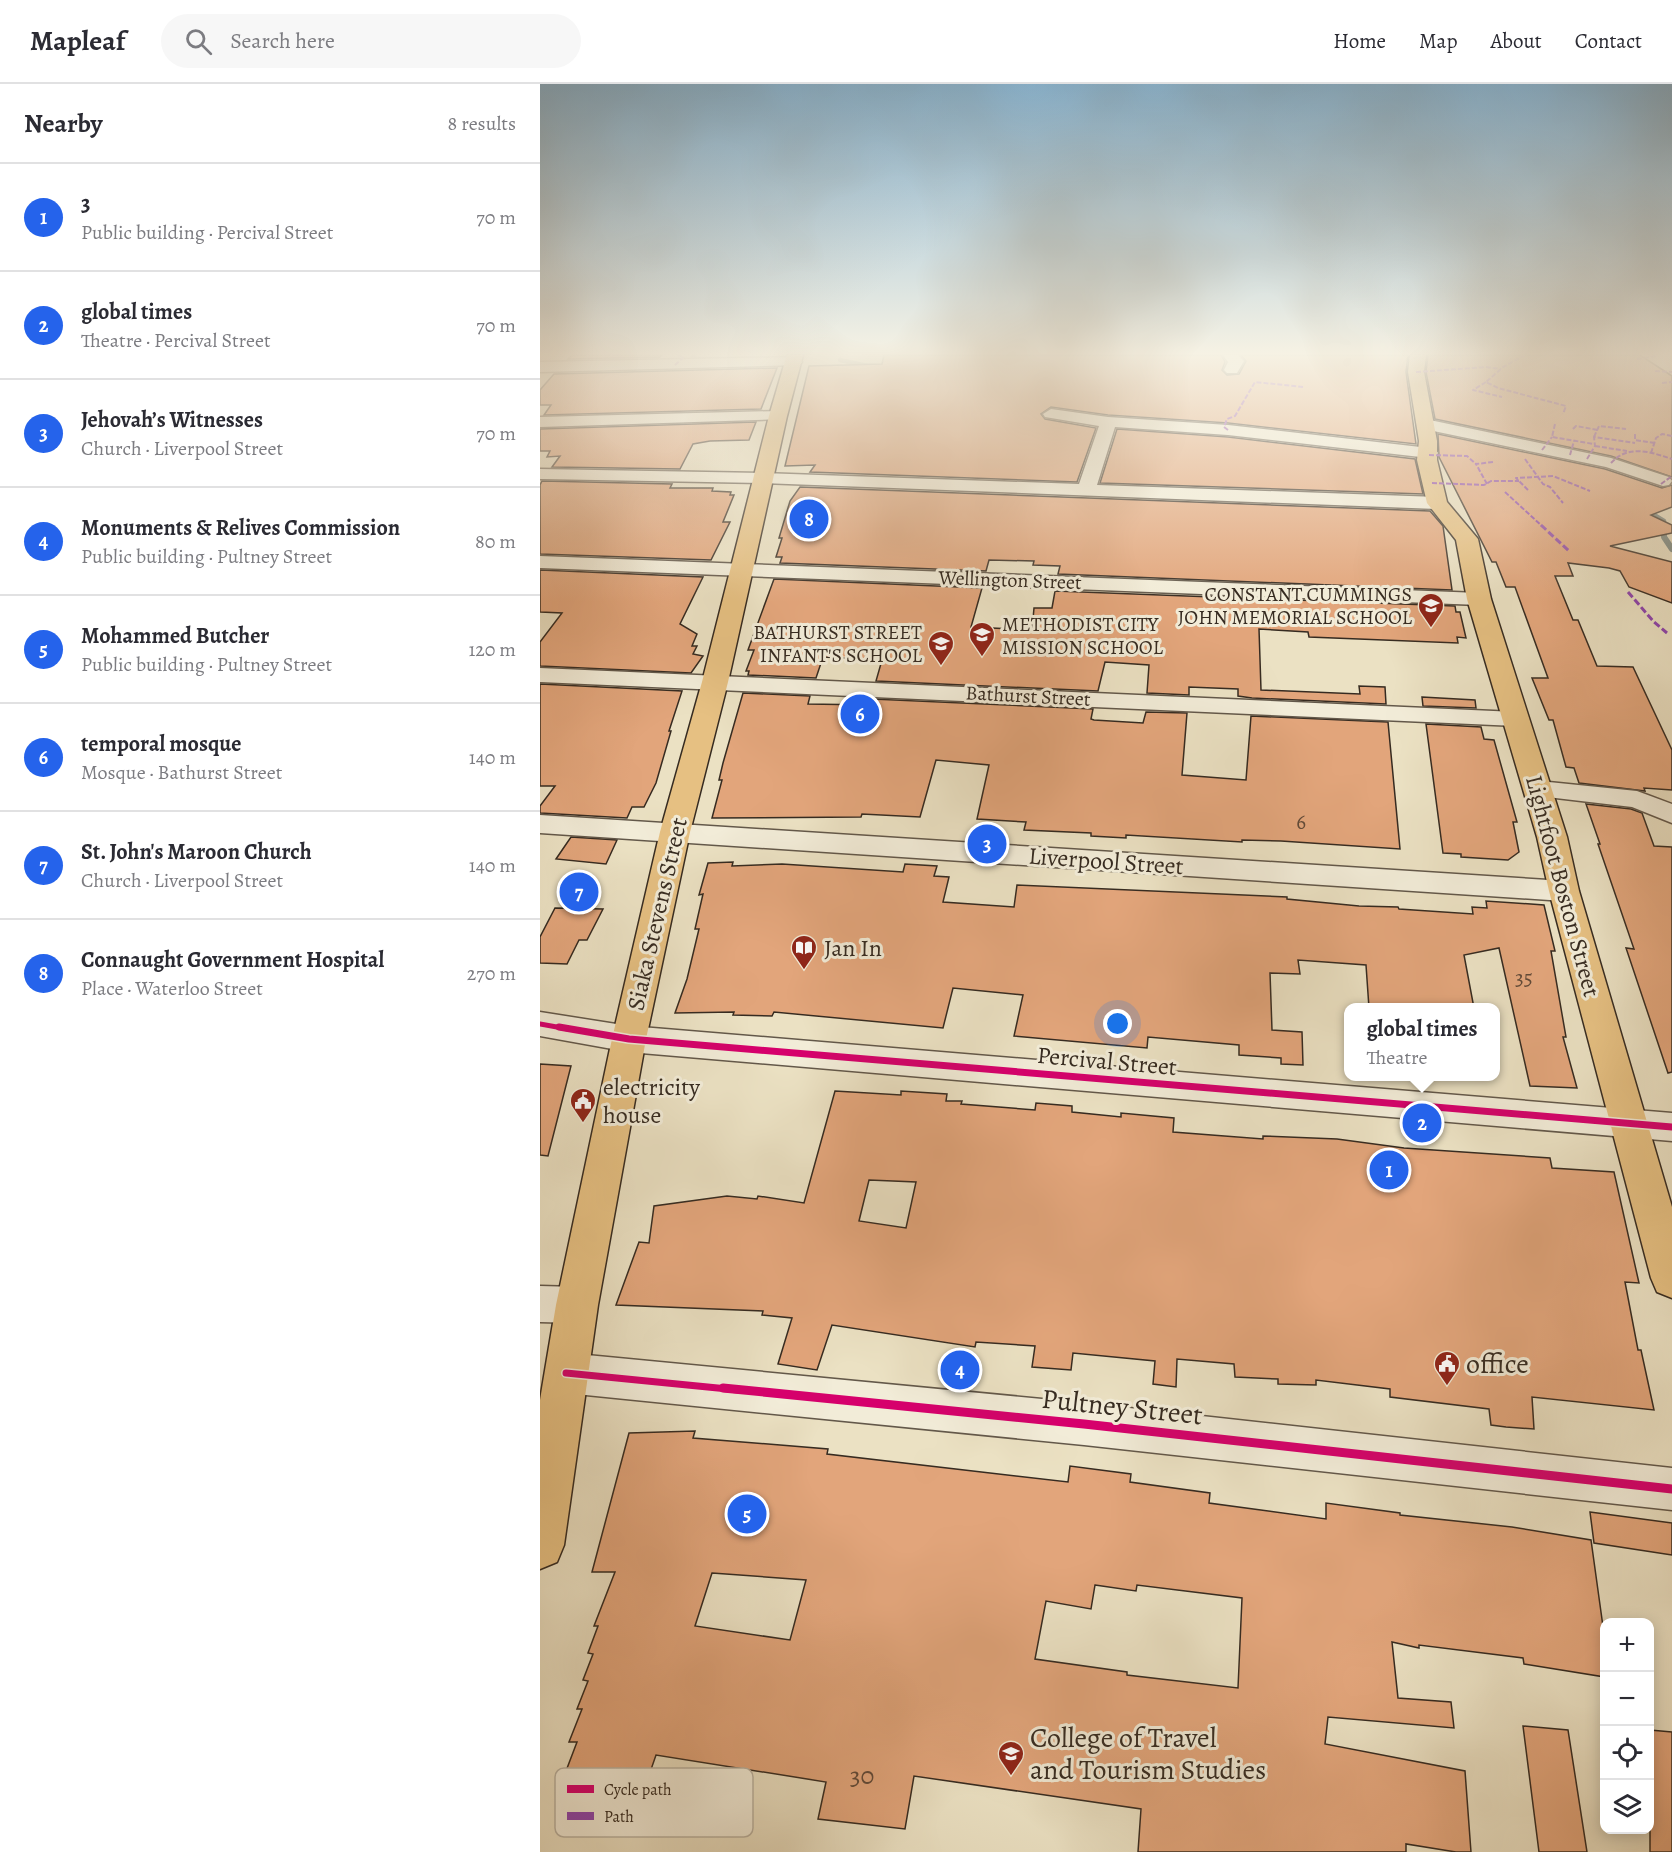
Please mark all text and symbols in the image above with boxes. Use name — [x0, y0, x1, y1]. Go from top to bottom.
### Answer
search box — [161, 14, 581, 68]
text: Mapleaf — [30, 22, 125, 60]
icon: search — [182, 25, 215, 58]
text: Search here — [230, 26, 335, 56]
text: Home — [1333, 27, 1386, 55]
text: Map — [1419, 27, 1457, 55]
text: About — [1490, 27, 1542, 55]
text: Contact — [1575, 27, 1642, 55]
text: Nearby — [24, 106, 103, 141]
text: 8 results — [448, 110, 516, 137]
text: 3 — [81, 189, 90, 219]
text: 1 — [40, 204, 47, 231]
text: 70 m — [476, 204, 516, 231]
text: Public building · Percival Street — [81, 219, 333, 246]
text: global times — [81, 297, 192, 327]
text: 2 — [39, 312, 48, 339]
text: 70 m — [476, 312, 516, 339]
text: Theatre · Percival Street — [81, 327, 271, 354]
text: Jehovah’s Witnesses — [81, 405, 263, 435]
text: 3 — [39, 420, 48, 447]
text: 70 m — [476, 420, 516, 447]
text: Church · Liverpool Street — [81, 435, 283, 462]
pin: 8 — [790, 496, 828, 542]
text: Monuments & Relives Commission — [81, 513, 400, 543]
text: 4 — [39, 528, 48, 555]
text: 80 m — [475, 528, 516, 555]
text: Public building · Pultney Street — [81, 543, 332, 570]
street label: Wellington Street — [937, 564, 1082, 596]
place label: CONSTANT CUMMINGS JOHN MEMORIAL SCHOOL — [1178, 581, 1413, 631]
school or university icon: CONSTANT CUMMINGS JOHN MEMORIAL SCHOOL — [1416, 591, 1446, 629]
place label: METHODIST CITY MISSION SCHOOL — [1002, 611, 1164, 661]
place label: BATHURST STREET INFANT'S SCHOOL — [753, 619, 923, 669]
school or university icon: METHODIST CITY MISSION SCHOOL — [967, 620, 997, 658]
text: Mohammed Butcher — [81, 621, 269, 651]
school or university icon: BATHURST STREET INFANT'S SCHOOL — [926, 629, 956, 667]
text: 5 — [39, 636, 48, 663]
text: 120 m — [468, 636, 516, 663]
text: Public building · Pultney Street — [81, 651, 332, 678]
street label: Bathurst Street — [965, 679, 1091, 713]
pin: 6 — [840, 692, 880, 736]
text: temporal mosque — [81, 729, 241, 759]
text: 6 — [39, 744, 48, 771]
text: 140 m — [469, 744, 516, 771]
text: Mosque · Bathurst Street — [81, 759, 282, 786]
street label: Lightfoot Boston Street — [1518, 772, 1608, 1000]
house number: 6 — [1296, 808, 1306, 836]
street label: Siaka Stevens Street — [619, 814, 695, 1013]
pin: 3 — [968, 822, 1006, 867]
text: St. John's Maroon Church — [81, 837, 312, 867]
street label: Liverpool Street — [1027, 840, 1185, 882]
text: 7 — [39, 852, 48, 879]
text: 140 m — [469, 852, 516, 879]
text: Church · Liverpool Street — [81, 867, 283, 894]
pin: 7 — [560, 870, 598, 914]
place label: Jan In — [824, 932, 882, 964]
library icon: Jan In — [789, 933, 819, 971]
text: Connaught Government Hospital — [81, 945, 384, 975]
text: 8 — [39, 960, 48, 987]
text: 270 m — [467, 960, 516, 987]
house number: 35 — [1515, 964, 1533, 992]
text: Place · Waterloo Street — [81, 975, 263, 1002]
popup — [1344, 1003, 1500, 1081]
your location — [1103, 1009, 1132, 1038]
text: global times — [1366, 1014, 1478, 1044]
street label: Percival Street — [1036, 1039, 1178, 1083]
text: Theatre — [1366, 1044, 1428, 1071]
place label: electricity house — [603, 1071, 700, 1131]
public building icon: electricity house — [568, 1086, 598, 1124]
pin: 2 — [1402, 1100, 1442, 1146]
pin: 1 — [1370, 1148, 1408, 1192]
place label: office — [1466, 1345, 1529, 1383]
pin: 4 — [940, 1348, 980, 1392]
public building icon: office — [1432, 1349, 1462, 1387]
street label: Pultney Street — [1040, 1380, 1204, 1434]
pin: 5 — [728, 1492, 766, 1536]
map controls — [1600, 1618, 1654, 1834]
button: + — [1600, 1618, 1654, 1672]
button: − — [1600, 1672, 1654, 1726]
place label: College of Travel and Tourism Studies — [1030, 1719, 1266, 1789]
button: locate — [1600, 1726, 1654, 1780]
school or university icon: College of Travel and Tourism Studies — [996, 1739, 1026, 1777]
house number: 30 — [850, 1758, 874, 1793]
legend — [555, 1768, 753, 1837]
text: Cycle path — [604, 1779, 672, 1801]
button: layers — [1600, 1780, 1654, 1834]
text: Path — [604, 1806, 634, 1828]

